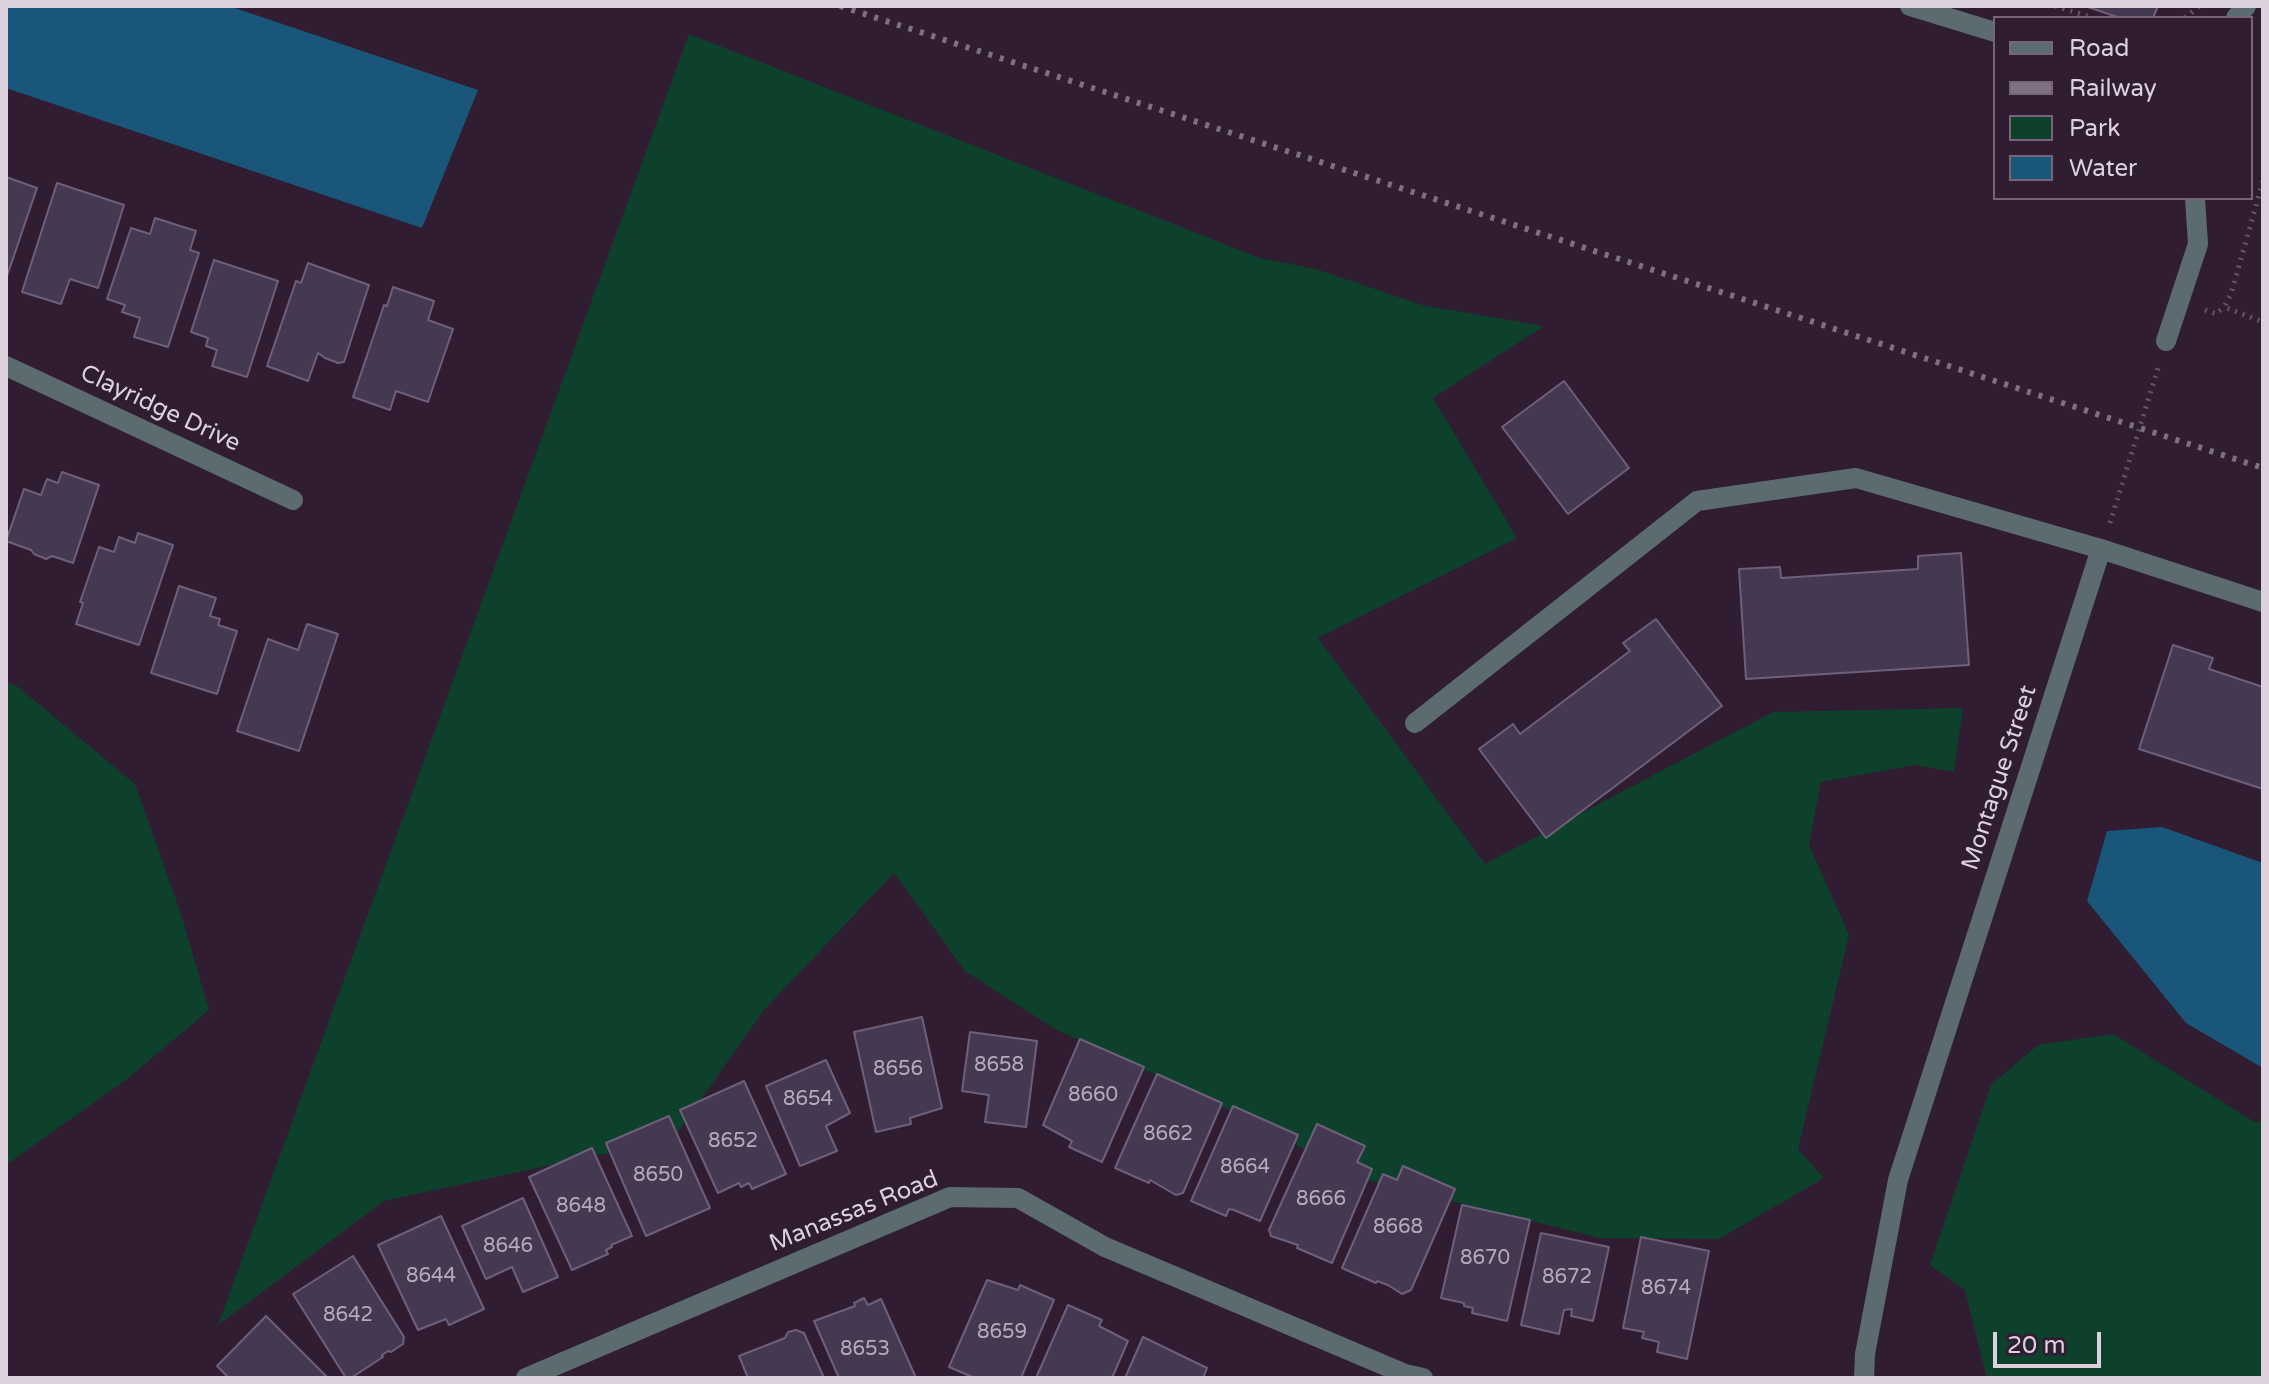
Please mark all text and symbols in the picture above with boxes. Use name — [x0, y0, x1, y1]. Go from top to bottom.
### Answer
legend — [1993, 16, 2253, 200]
text: Road — [2069, 34, 2129, 63]
text: Railway — [2069, 74, 2157, 103]
text: Park — [2069, 114, 2120, 143]
text: Water — [2069, 154, 2137, 183]
street label: Clayridge Drive — [75, 359, 245, 459]
street label: Montague Street — [1957, 682, 2043, 874]
house number: 8658 — [974, 1054, 1024, 1078]
house number: 8656 — [873, 1058, 923, 1082]
house number: 8660 — [1068, 1084, 1118, 1108]
house number: 8654 — [783, 1088, 833, 1112]
house number: 8662 — [1143, 1123, 1193, 1147]
house number: 8652 — [708, 1130, 758, 1154]
house number: 8664 — [1220, 1156, 1270, 1180]
house number: 8650 — [633, 1164, 683, 1188]
street label: Manassas Road — [765, 1165, 943, 1259]
house number: 8666 — [1296, 1188, 1346, 1212]
house number: 8648 — [556, 1195, 606, 1219]
house number: 8668 — [1373, 1216, 1423, 1240]
house number: 8646 — [483, 1235, 533, 1259]
house number: 8670 — [1460, 1247, 1510, 1271]
house number: 8644 — [406, 1265, 456, 1289]
house number: 8672 — [1542, 1266, 1592, 1290]
house number: 8674 — [1641, 1277, 1691, 1301]
house number: 8642 — [323, 1304, 373, 1328]
scale bar — [1997, 1316, 2105, 1366]
house number: 8659 — [977, 1321, 1027, 1345]
text: 20 m — [2007, 1331, 2065, 1360]
house number: 8653 — [840, 1338, 890, 1362]

